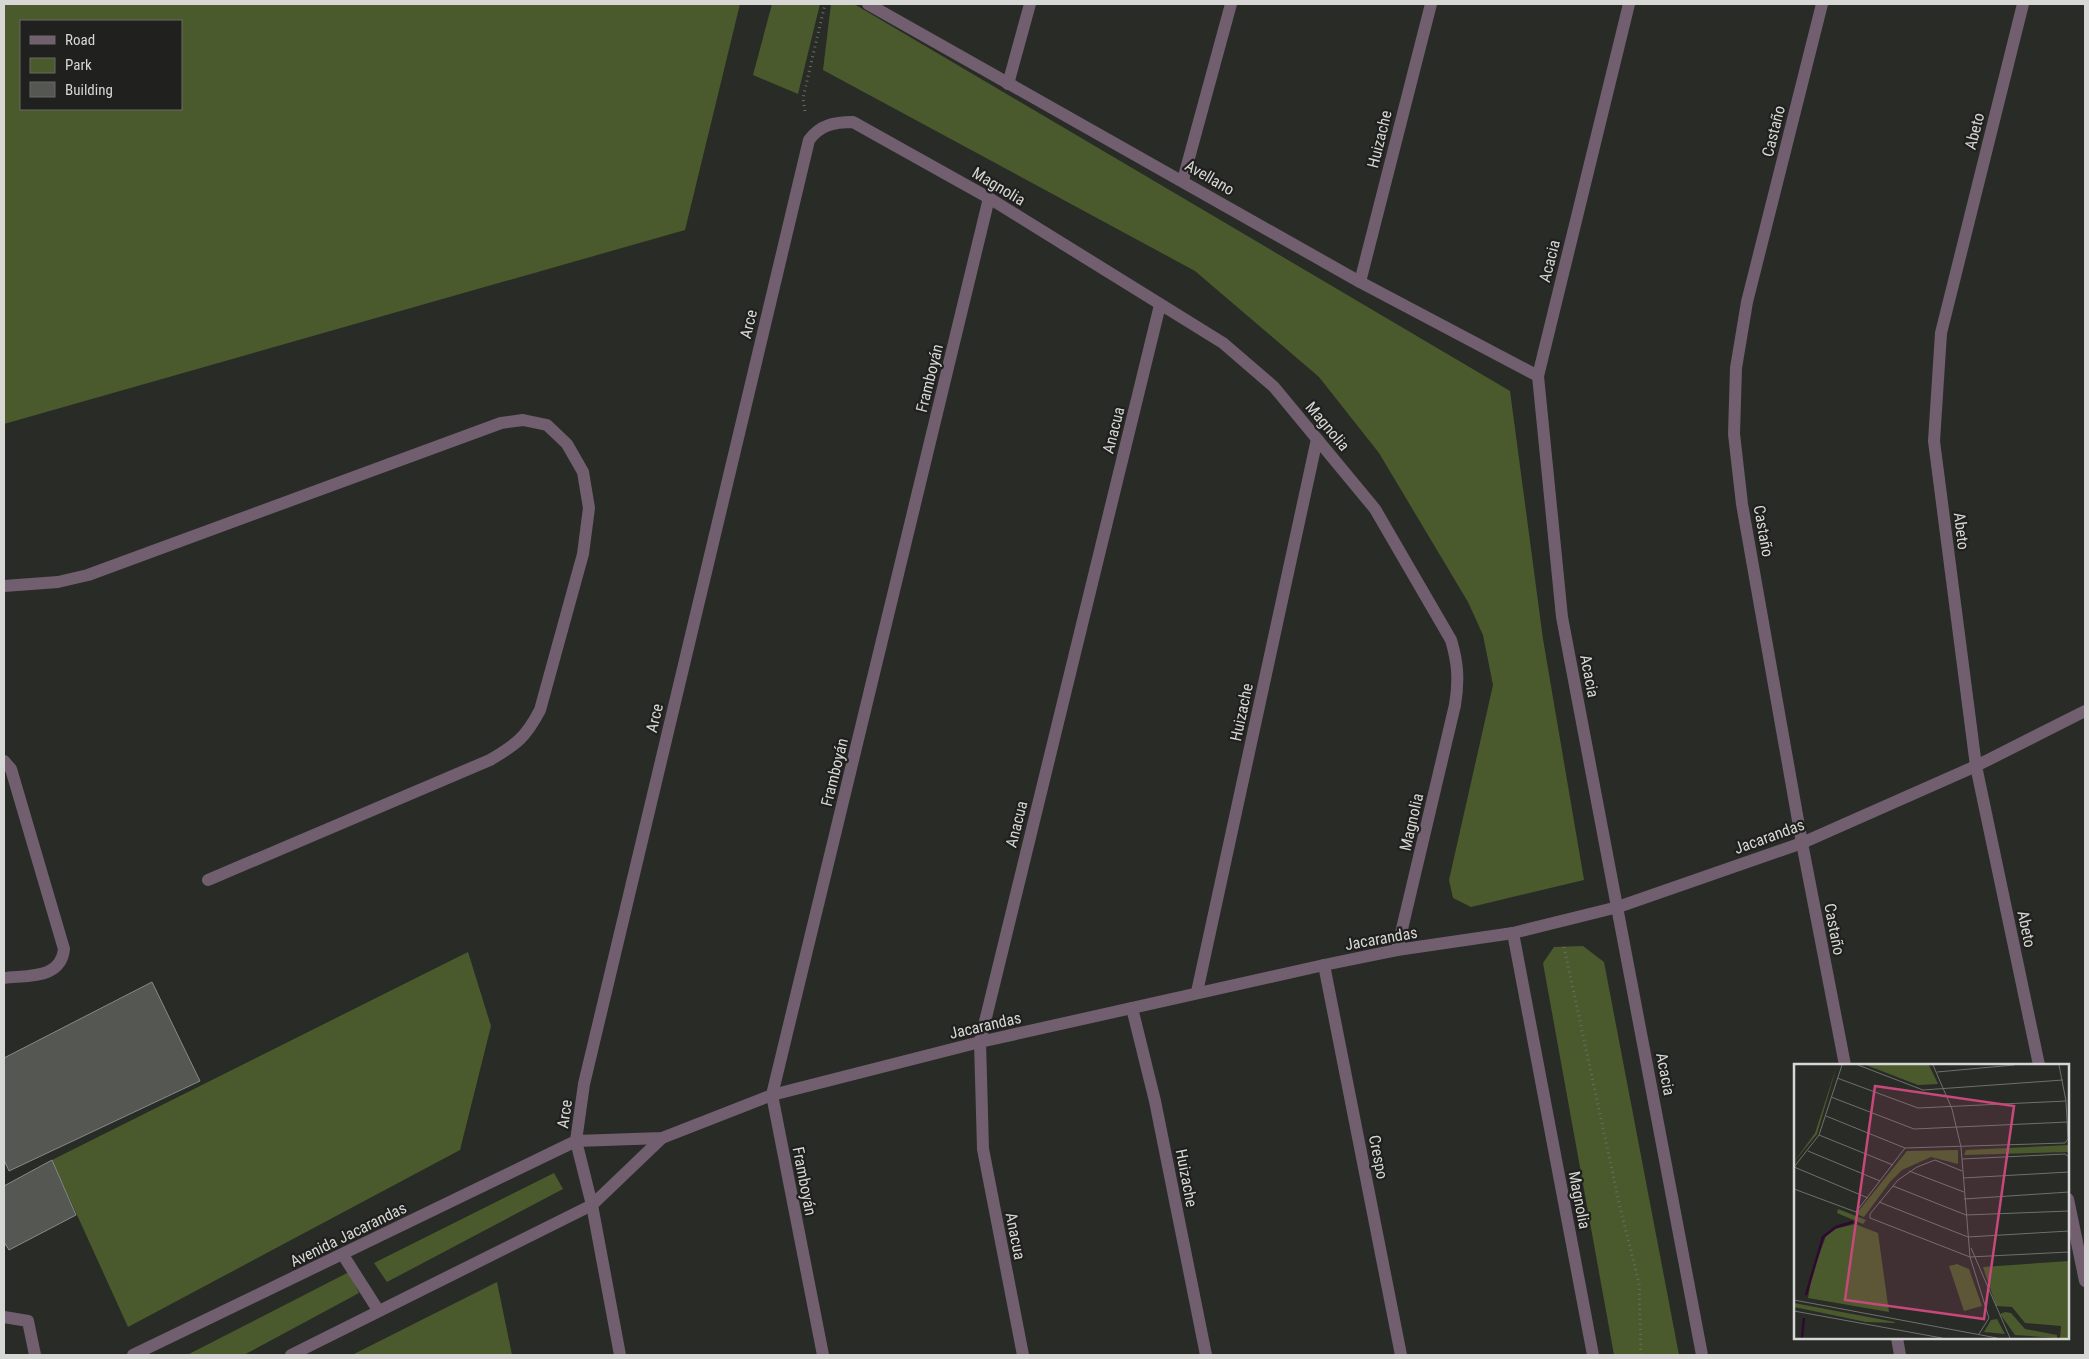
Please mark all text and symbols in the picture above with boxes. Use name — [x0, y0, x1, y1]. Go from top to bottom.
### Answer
legend — [20, 20, 182, 110]
text: Road — [65, 31, 95, 49]
text: Park — [65, 56, 92, 74]
text: Building — [65, 81, 113, 99]
street label: Castaño — [1758, 103, 1789, 159]
street label: Huizache — [1363, 108, 1396, 170]
street label: Abeto — [1961, 111, 1988, 151]
street label: Avellano — [1182, 156, 1238, 199]
street label: Magnolia — [969, 163, 1029, 210]
street label: Acacia — [1535, 238, 1564, 284]
street label: Arce — [736, 308, 761, 340]
street label: Framboyán — [912, 342, 947, 414]
street label: Magnolia — [1302, 398, 1354, 455]
street label: Anacua — [1099, 405, 1128, 455]
street label: Castaño — [1750, 504, 1777, 558]
street label: Abeto — [1950, 511, 1973, 551]
street label: Acacia — [1576, 653, 1603, 699]
street label: Huizache — [1226, 681, 1257, 743]
street label: Arce — [642, 702, 667, 734]
street label: Framboyán — [817, 736, 852, 808]
street label: Magnolia — [1396, 792, 1427, 853]
street label: Anacua — [1002, 799, 1031, 849]
street label: Jacarandas — [1731, 815, 1807, 858]
street label: Castaño — [1820, 902, 1849, 957]
street label: Abeto — [2013, 909, 2040, 949]
street label: Jacarandas — [1343, 923, 1419, 954]
street label: Jacarandas — [947, 1008, 1023, 1043]
street label: Acacia — [1652, 1051, 1679, 1097]
inset map — [1794, 1064, 2069, 1339]
street label: Arce — [553, 1098, 576, 1130]
street label: Crespo — [1365, 1133, 1392, 1181]
street label: Framboyán — [789, 1145, 820, 1217]
street label: Huizache — [1172, 1148, 1201, 1209]
street label: Magnolia — [1565, 1170, 1594, 1231]
street label: Avenida Jacarandas — [287, 1198, 410, 1271]
street label: Anacua — [1002, 1211, 1029, 1261]

